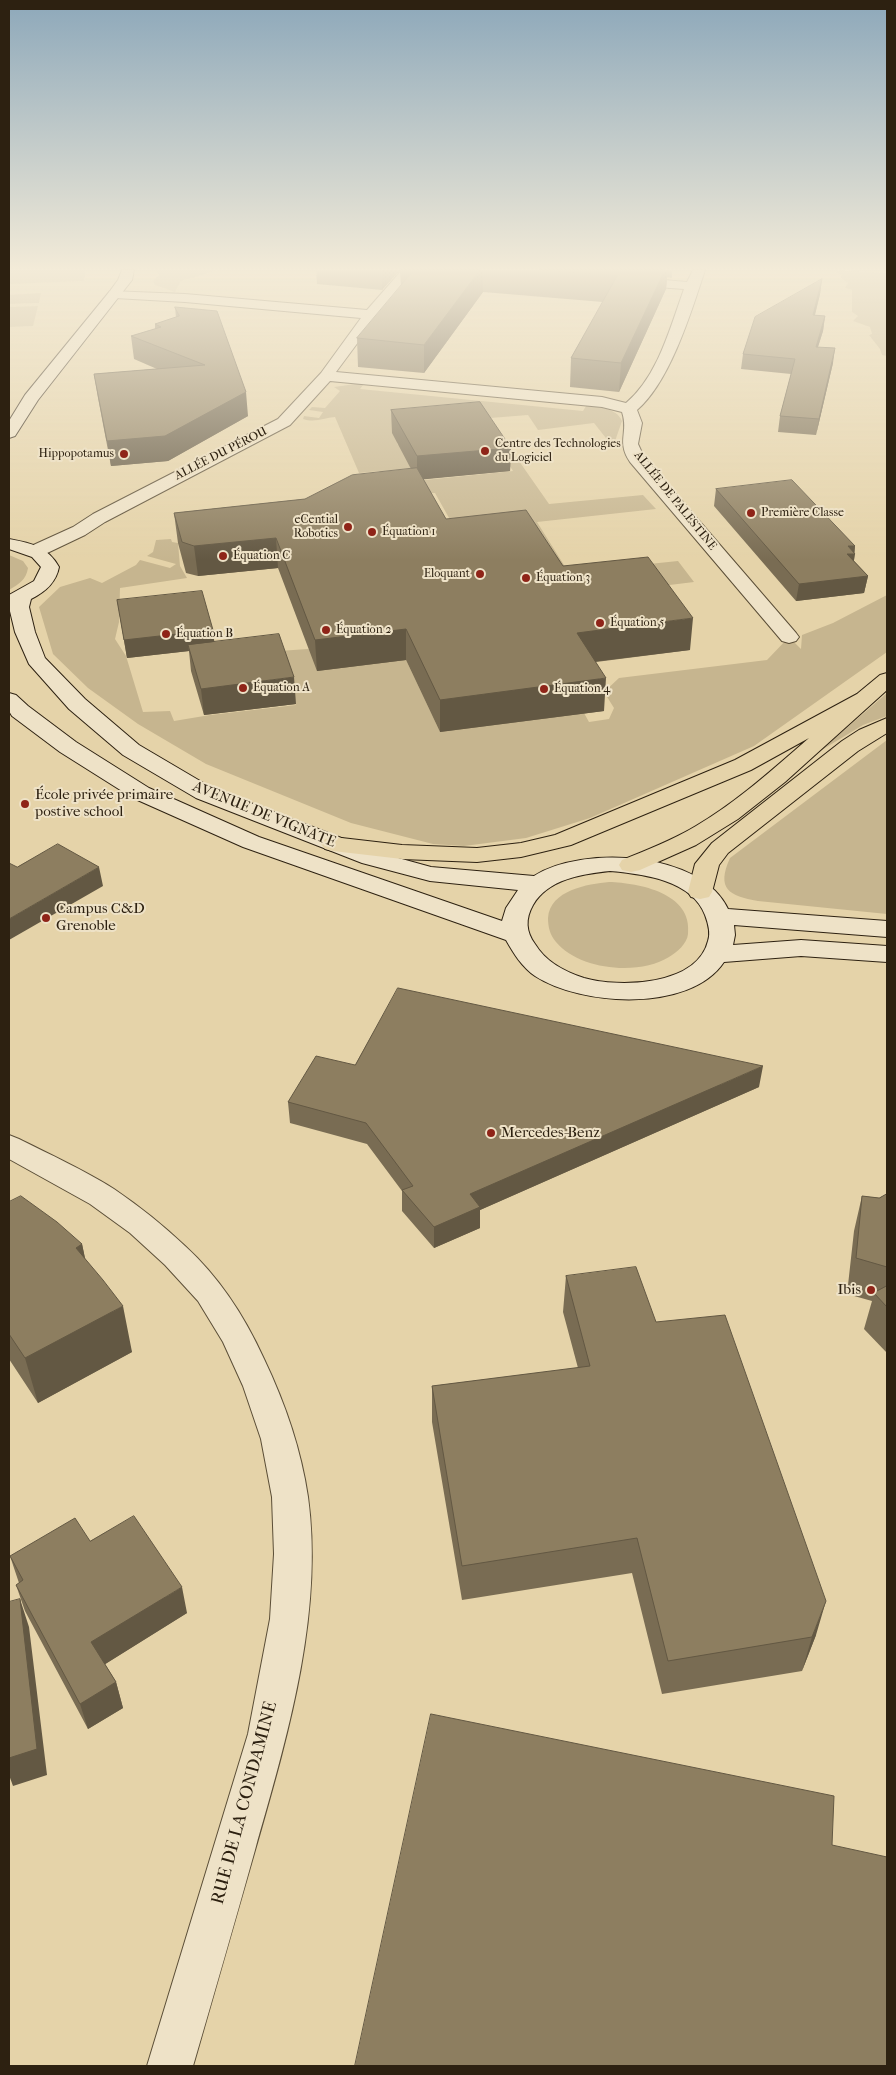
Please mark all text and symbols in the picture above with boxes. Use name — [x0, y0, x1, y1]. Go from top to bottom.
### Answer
street label: ALLÉE DU PÉROU — [172, 424, 270, 484]
place label: Centre des Technologies du Logiciel — [495, 437, 621, 465]
marker: Centre des Technologies du Logiciel — [479, 445, 491, 457]
place label: Hippopotamus — [38, 447, 114, 461]
marker: Hippopotamus — [118, 448, 130, 460]
street label: ALLÉE DE PALESTINE — [631, 449, 719, 553]
place label: Première Classe — [761, 506, 844, 520]
marker: Première Classe — [745, 507, 757, 519]
place label: eCential Robotics — [294, 513, 338, 541]
marker: eCential Robotics — [342, 521, 354, 533]
place label: Équation 1 — [382, 525, 435, 539]
marker: Équation 1 — [366, 526, 378, 538]
place label: Équation C — [233, 549, 290, 563]
marker: Équation C — [217, 550, 229, 562]
place label: Eloquant — [424, 567, 470, 581]
marker: Eloquant — [474, 568, 486, 580]
place label: Équation 3 — [536, 571, 590, 585]
marker: Équation 3 — [520, 572, 532, 584]
place label: Équation 5 — [610, 616, 664, 630]
marker: Équation 5 — [594, 617, 606, 629]
place label: Équation 2 — [336, 623, 391, 637]
marker: Équation 2 — [320, 624, 332, 636]
place label: Équation B — [176, 627, 233, 641]
marker: Équation B — [160, 628, 172, 640]
place label: Équation A — [253, 681, 310, 695]
marker: Équation A — [237, 682, 249, 694]
place label: Équation 4 — [554, 682, 610, 696]
marker: Équation 4 — [538, 683, 550, 695]
street label: AVENUE DE VIGNATE — [190, 778, 338, 852]
place label: École privée primaire postive school — [35, 786, 173, 821]
marker: École privée primaire postive school — [19, 798, 31, 810]
place label: Campus C&D Grenoble — [56, 900, 145, 935]
marker: Campus C&D Grenoble — [40, 912, 52, 924]
place label: Mercedes-Benz — [501, 1124, 600, 1142]
marker: Mercedes-Benz — [485, 1127, 497, 1139]
place label: Ibis — [837, 1281, 861, 1299]
marker: Ibis — [865, 1284, 877, 1296]
street label: RUE DE LA CONDAMINE — [207, 1699, 283, 1907]

